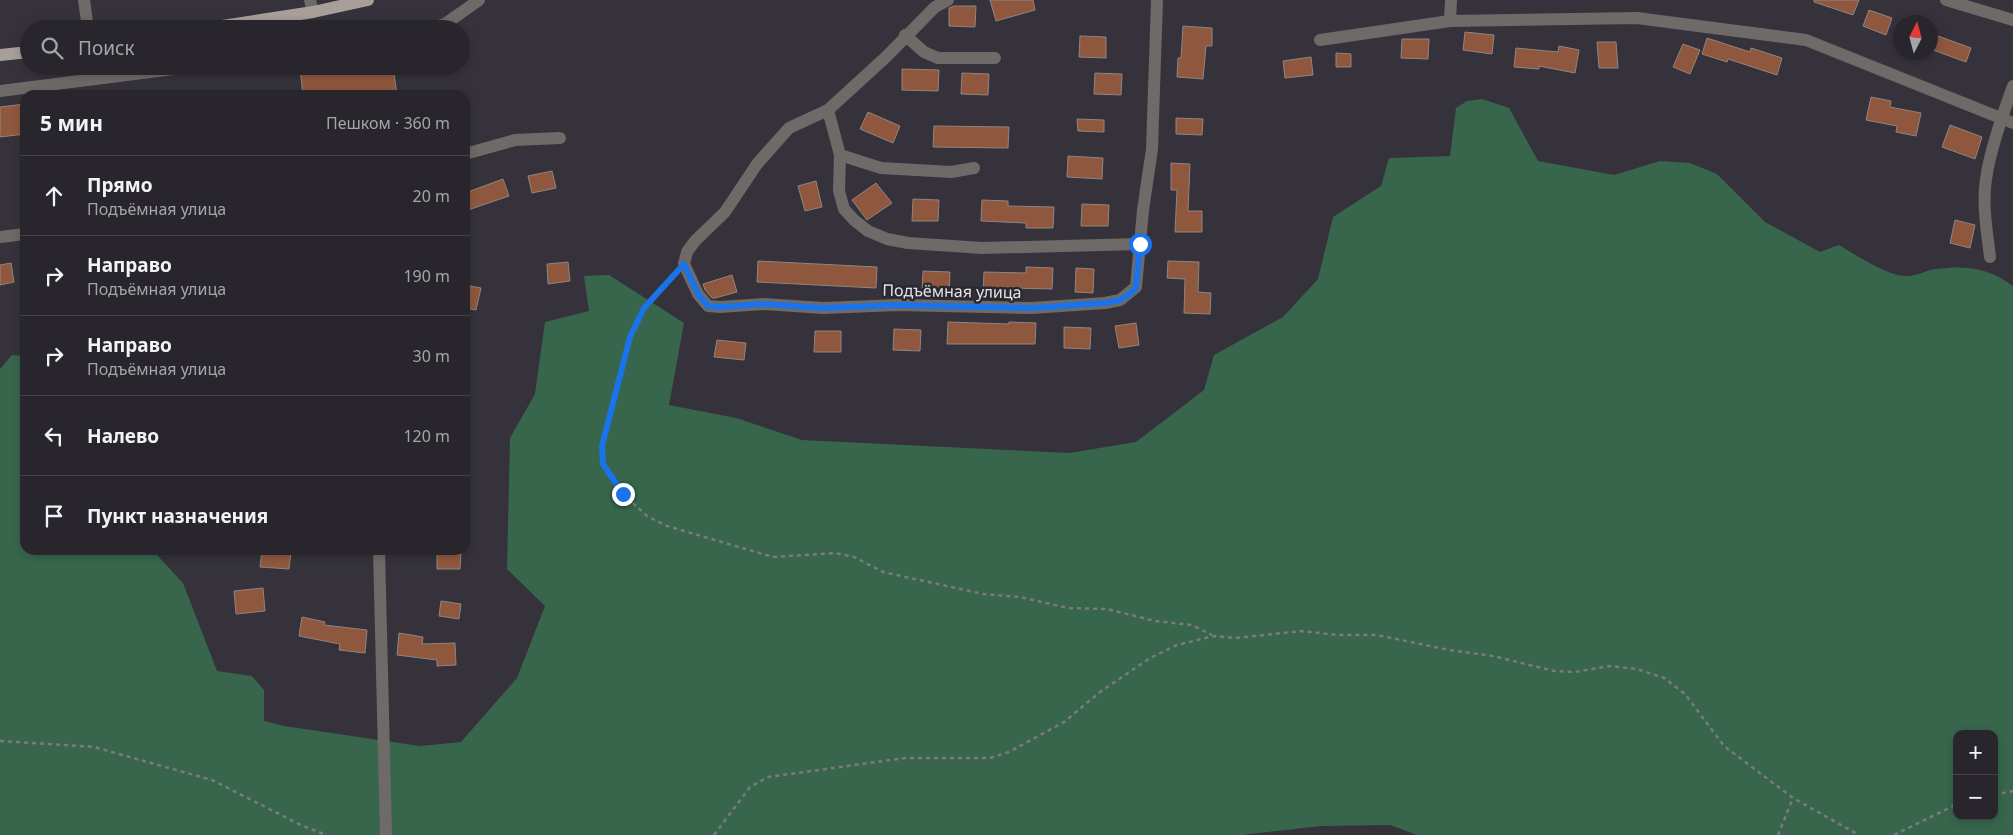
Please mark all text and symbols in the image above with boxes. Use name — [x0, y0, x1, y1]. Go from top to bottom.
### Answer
north arrow — [1893, 15, 1938, 60]
search box — [20, 20, 470, 75]
icon: search — [38, 34, 66, 62]
text: Поиск — [78, 35, 134, 61]
text: 5 мин — [40, 109, 103, 137]
text: Пешком · 360 m — [326, 112, 450, 134]
text: Прямо — [87, 172, 153, 198]
icon: ahead — [40, 182, 68, 210]
text: 20 m — [413, 185, 450, 207]
text: Подъёмная улица — [87, 198, 226, 220]
route start — [1129, 233, 1152, 256]
text: Направо — [87, 252, 172, 278]
icon: right — [40, 262, 68, 290]
text: 190 m — [403, 265, 450, 287]
text: Подъёмная улица — [87, 278, 226, 300]
street label: Подъёмная улица — [882, 279, 1022, 303]
text: Направо — [87, 332, 172, 358]
icon: right — [40, 342, 68, 370]
text: 30 m — [413, 345, 450, 367]
text: Подъёмная улица — [87, 358, 226, 380]
icon: left — [40, 422, 68, 450]
text: Налево — [87, 423, 159, 449]
text: 120 m — [403, 425, 450, 447]
route end — [612, 483, 635, 506]
icon: arrive — [40, 502, 68, 530]
text: Пункт назначения — [87, 503, 268, 529]
map controls — [1953, 730, 1998, 820]
button: + — [1953, 730, 1998, 775]
button: − — [1953, 775, 1998, 820]

